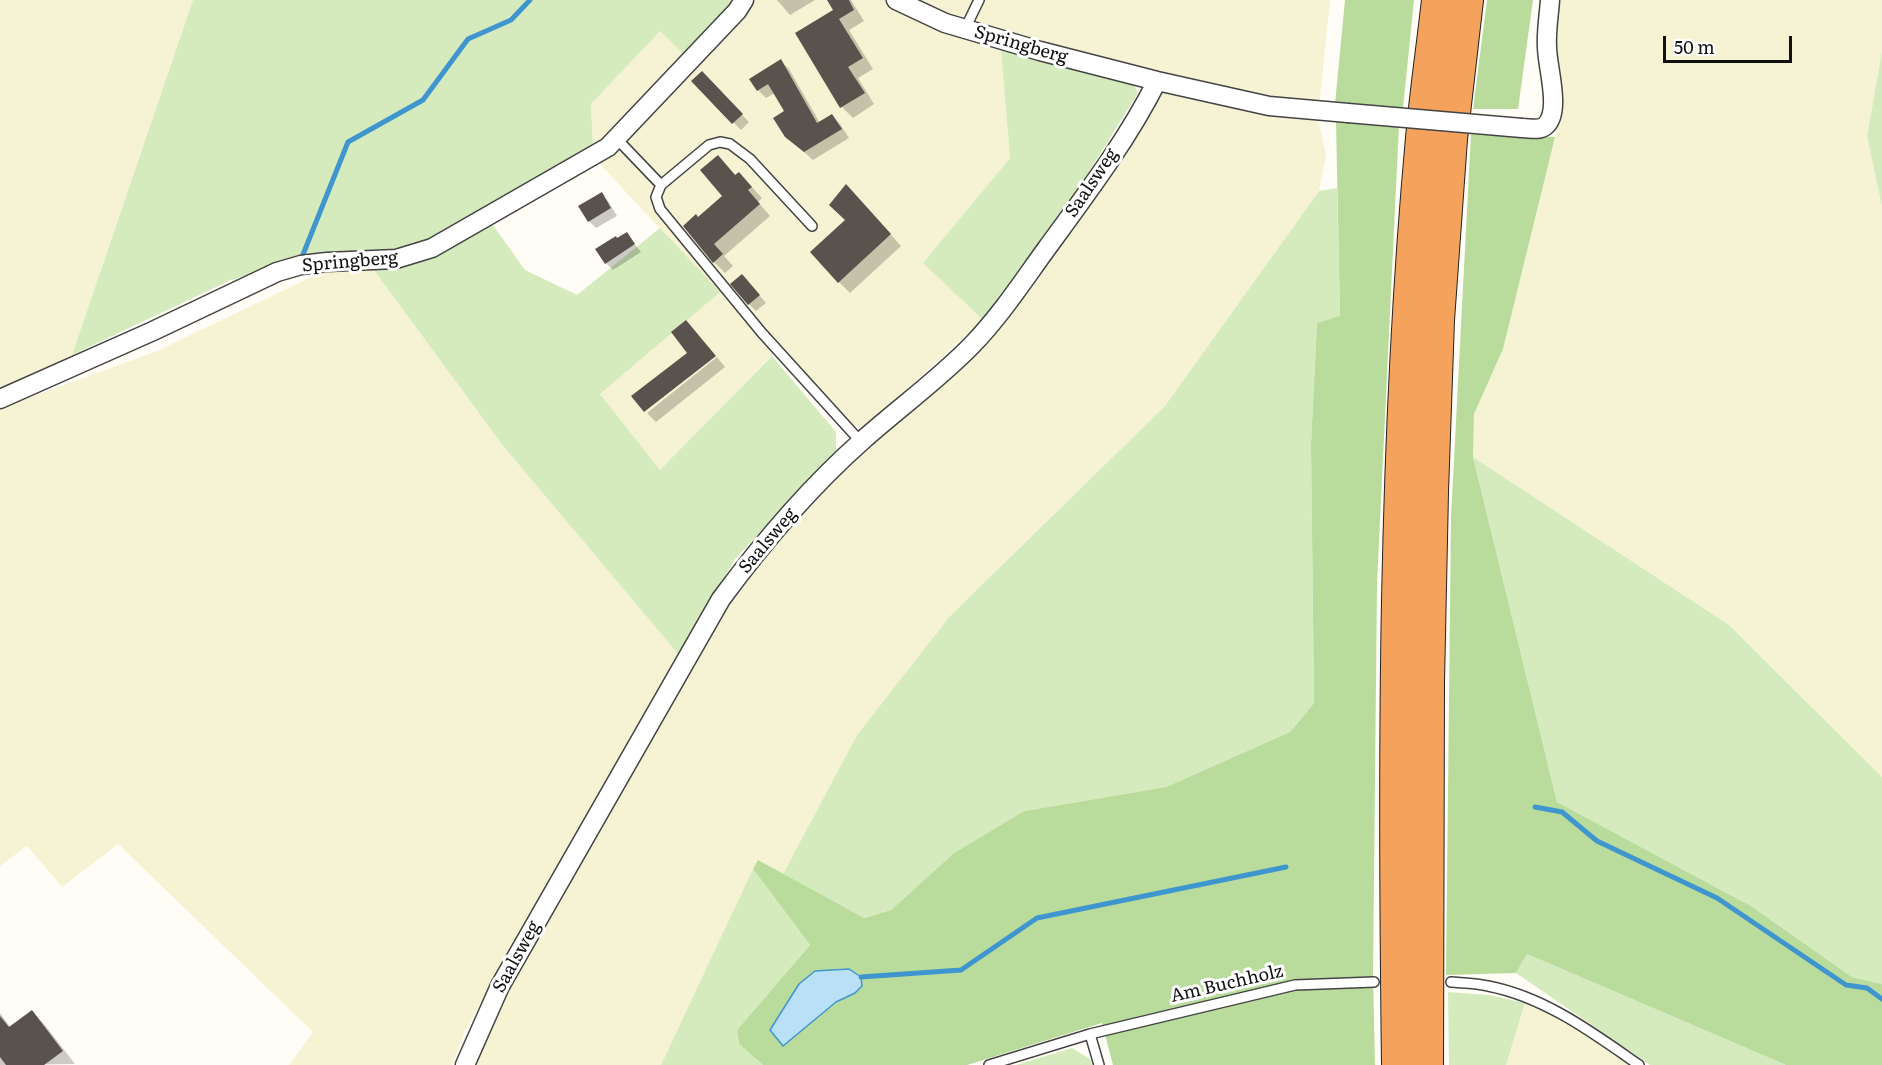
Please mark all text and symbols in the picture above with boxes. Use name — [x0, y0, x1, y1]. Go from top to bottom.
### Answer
street label: Springberg — [972, 21, 1070, 69]
scale bar — [1666, 24, 1795, 62]
text: 50 m — [1674, 33, 1715, 60]
street label: Saalsweg — [1061, 144, 1123, 222]
street label: Springberg — [301, 247, 399, 277]
street label: Saalsweg — [734, 504, 802, 578]
street label: Saalsweg — [488, 917, 546, 997]
street label: Am Buchholz — [1169, 961, 1285, 1007]

